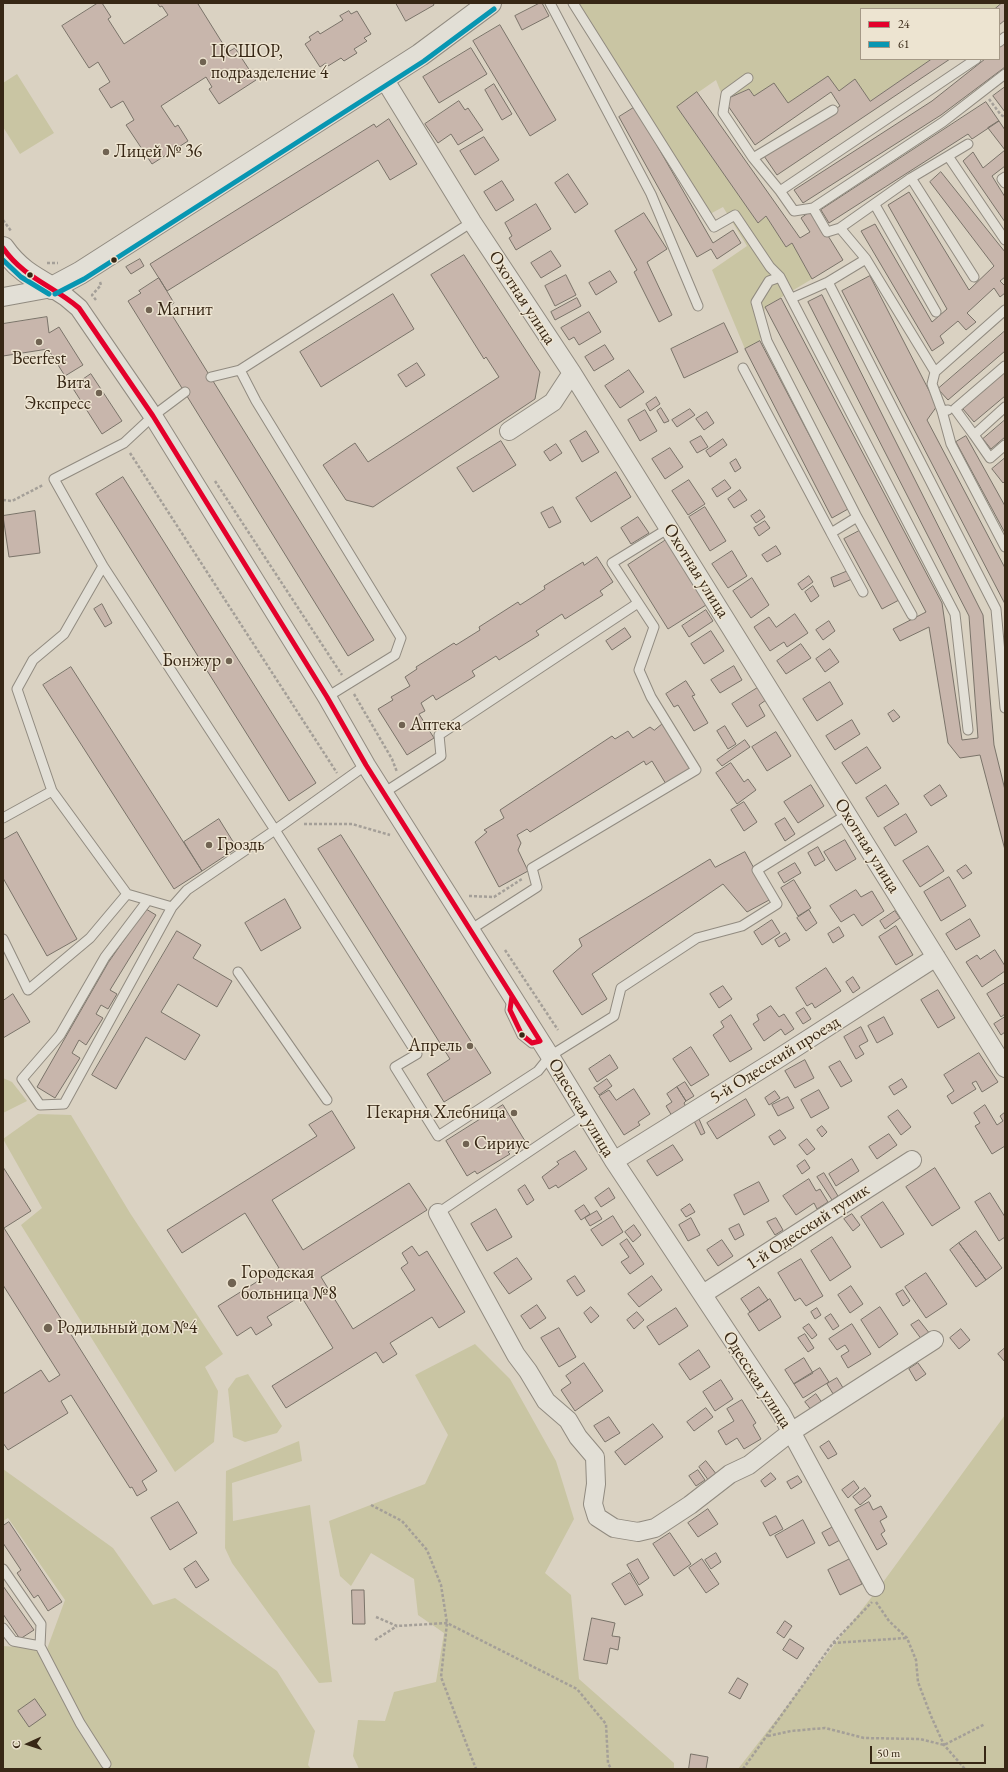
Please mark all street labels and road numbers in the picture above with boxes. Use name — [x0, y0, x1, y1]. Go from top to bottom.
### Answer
street label: Охотная улица — [484, 247, 560, 349]
street label: Охотная улица — [658, 520, 734, 622]
street label: Охотная улица — [829, 795, 905, 897]
street label: 5-й Одесский проезд — [706, 1011, 844, 1109]
street label: Одесская улица — [543, 1055, 619, 1161]
street label: 1-й Одесский тупик — [742, 1179, 874, 1275]
street label: Одесская улица — [718, 1327, 796, 1433]

